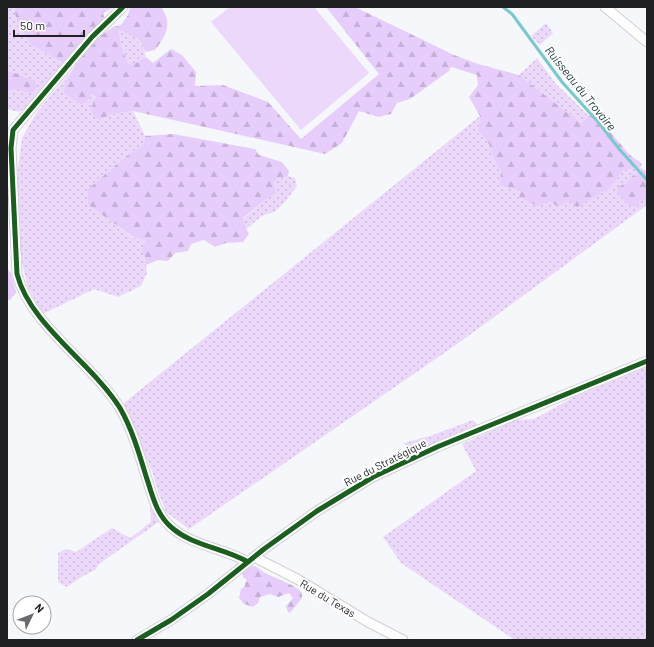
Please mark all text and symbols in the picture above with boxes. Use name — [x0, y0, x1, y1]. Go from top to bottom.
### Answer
scale bar — [14, 12, 84, 38]
text: 50 m — [20, 18, 45, 32]
water label: Ruisseau du Trovaire — [543, 43, 619, 133]
street label: Rue du Stratégique — [342, 435, 429, 488]
street label: Rue du Texas — [298, 576, 358, 620]
north arrow — [12, 595, 52, 635]
text: N — [32, 601, 47, 615]

